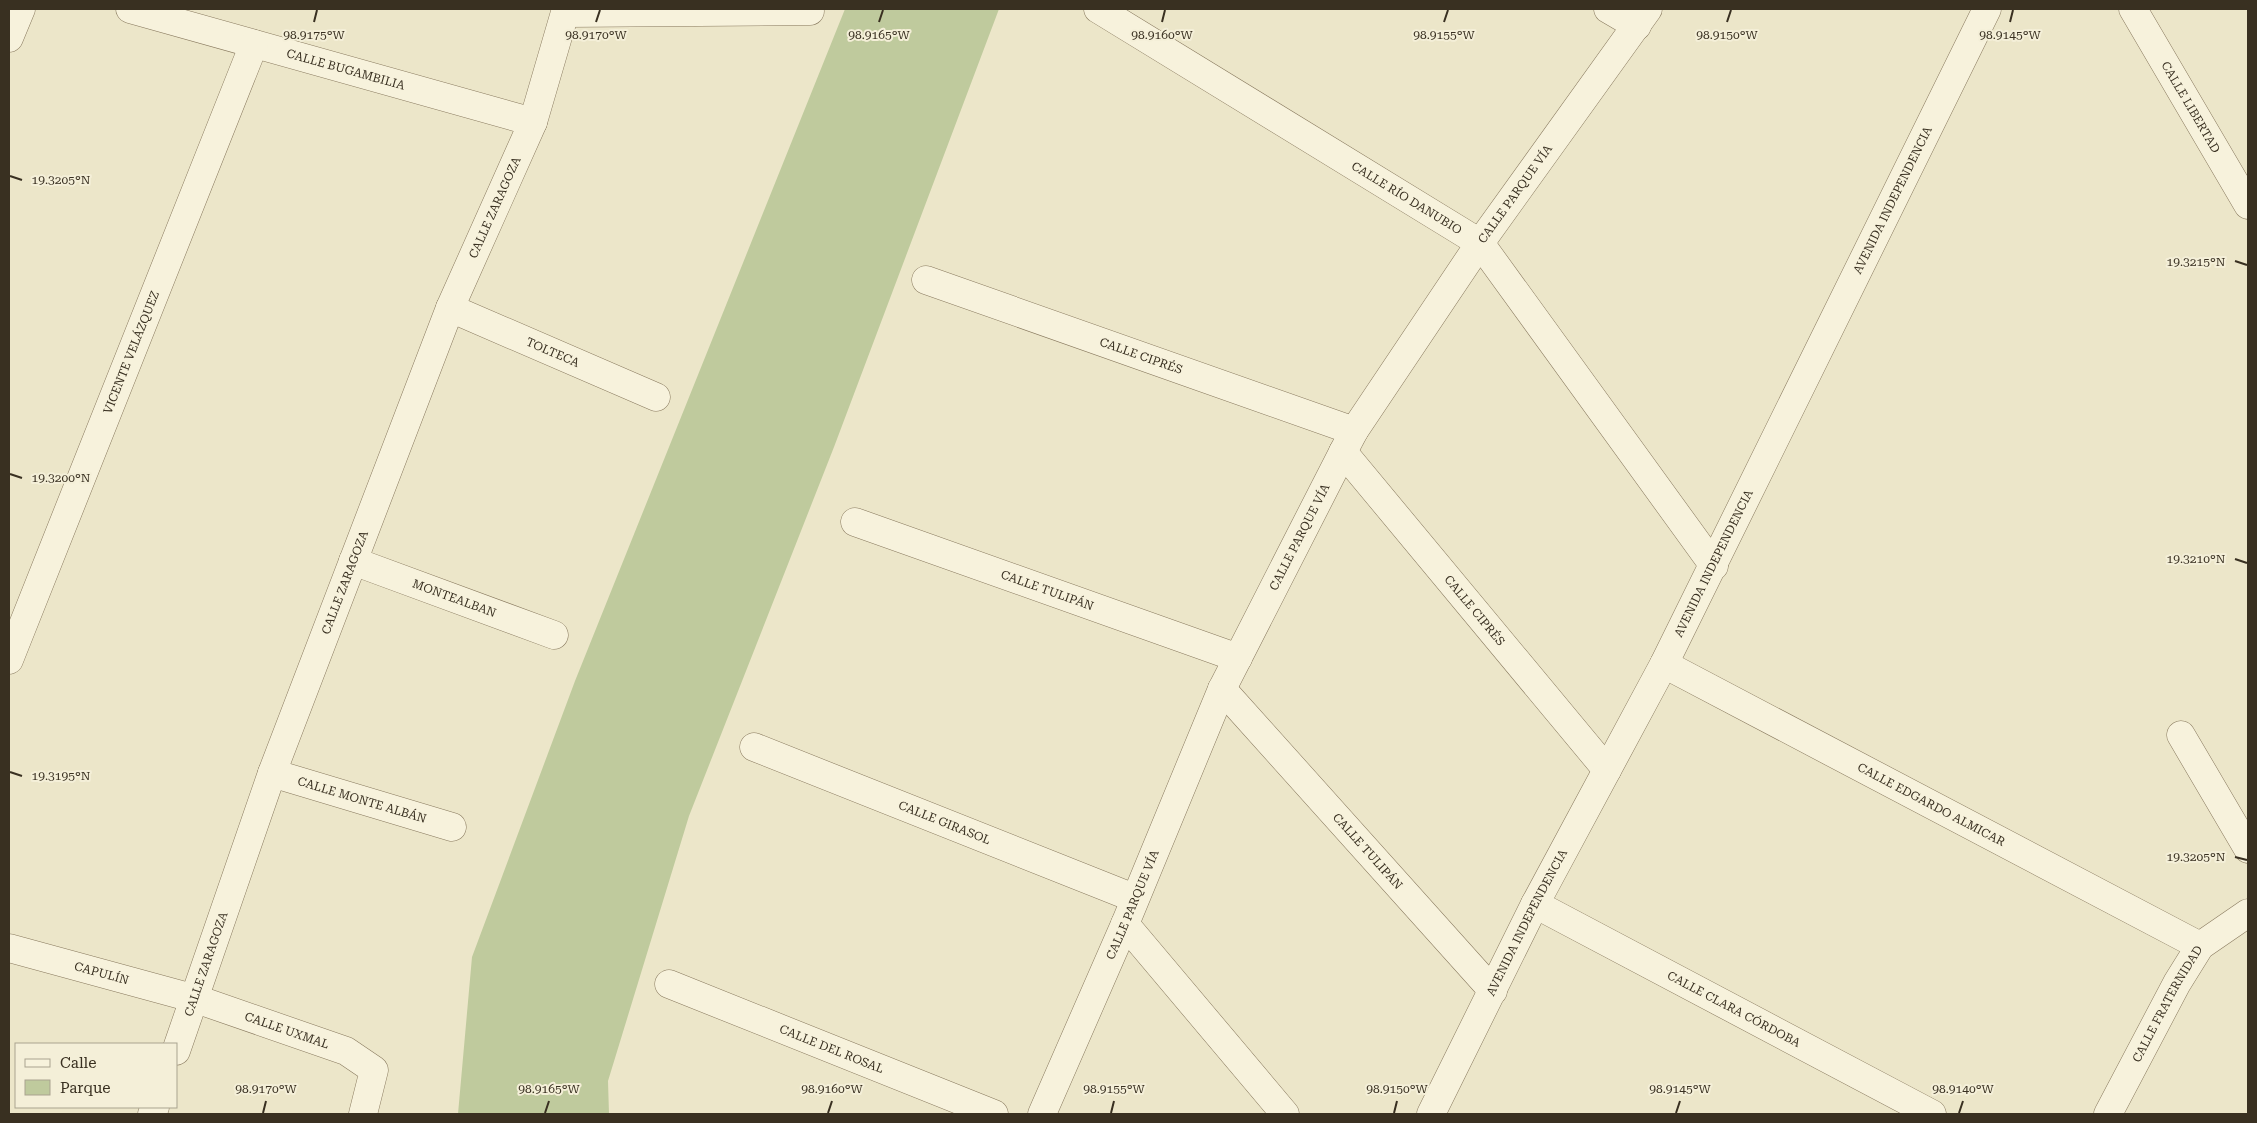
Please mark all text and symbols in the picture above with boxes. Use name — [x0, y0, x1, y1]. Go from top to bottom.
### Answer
text: 98.9175°W — [283, 28, 346, 42]
text: 98.9170°W — [565, 28, 628, 42]
text: 98.9165°W — [848, 28, 911, 42]
text: 98.9160°W — [1131, 28, 1194, 42]
text: 98.9155°W — [1413, 28, 1476, 42]
text: 98.9150°W — [1696, 28, 1759, 42]
text: 98.9145°W — [1979, 28, 2042, 42]
street label: CALLE BUGAMBILIA — [285, 46, 407, 93]
street label: CALLE LIBERTAD — [2158, 59, 2223, 156]
street label: AVENIDA INDEPENDENCIA — [1851, 124, 1935, 276]
street label: CALLE PARQUE VÍA — [1475, 142, 1556, 246]
street label: CALLE ZARAGOZA — [466, 154, 524, 261]
street label: CALLE RÍO DANUBIO — [1349, 159, 1464, 237]
text: 19.3205°N — [32, 173, 91, 187]
text: 19.3215°N — [2167, 255, 2226, 269]
street label: VICENTE VELÁZQUEZ — [101, 289, 162, 416]
street label: TOLTECA — [524, 335, 582, 370]
street label: CALLE CIPRÉS — [1098, 335, 1184, 377]
text: 19.3200°N — [32, 471, 91, 485]
street label: CALLE PARQUE VÍA — [1266, 481, 1333, 593]
street label: AVENIDA INDEPENDENCIA — [1671, 487, 1756, 639]
street label: CALLE ZARAGOZA — [319, 528, 371, 636]
text: 19.3210°N — [2167, 552, 2226, 566]
street label: CALLE TULIPÁN — [999, 567, 1096, 613]
street label: CALLE CIPRÉS — [1441, 573, 1508, 648]
street label: MONTEALBAN — [411, 577, 498, 620]
street label: CALLE EDGARDO ALMICAR — [1855, 760, 2008, 849]
text: 19.3195°N — [32, 769, 91, 783]
street label: CALLE MONTE ALBÁN — [296, 774, 428, 826]
street label: CALLE GIRASOL — [896, 798, 993, 847]
street label: CALLE TULIPÁN — [1330, 810, 1406, 893]
street label: AVENIDA INDEPENDENCIA — [1484, 846, 1570, 998]
street label: CALLE PARQUE VÍA — [1103, 847, 1162, 962]
text: 19.3205°N — [2167, 850, 2226, 864]
street label: CALLE ZARAGOZA — [181, 909, 231, 1018]
street label: CALLE FRATERNIDAD — [2129, 943, 2205, 1065]
street label: CAPULÍN — [73, 959, 131, 987]
street label: CALLE CLARA CÓRDOBA — [1665, 968, 1803, 1050]
street label: CALLE UXMAL — [243, 1009, 331, 1052]
street label: CALLE DEL ROSAL — [777, 1022, 886, 1076]
legend — [15, 1043, 178, 1108]
text: Calle — [60, 1054, 96, 1072]
text: Parque — [60, 1079, 111, 1097]
text: 98.9170°W — [235, 1082, 298, 1096]
text: 98.9165°W — [518, 1082, 581, 1096]
text: 98.9160°W — [801, 1082, 864, 1096]
text: 98.9155°W — [1083, 1082, 1146, 1096]
text: 98.9150°W — [1366, 1082, 1429, 1096]
text: 98.9145°W — [1649, 1082, 1712, 1096]
text: 98.9140°W — [1932, 1082, 1995, 1096]

